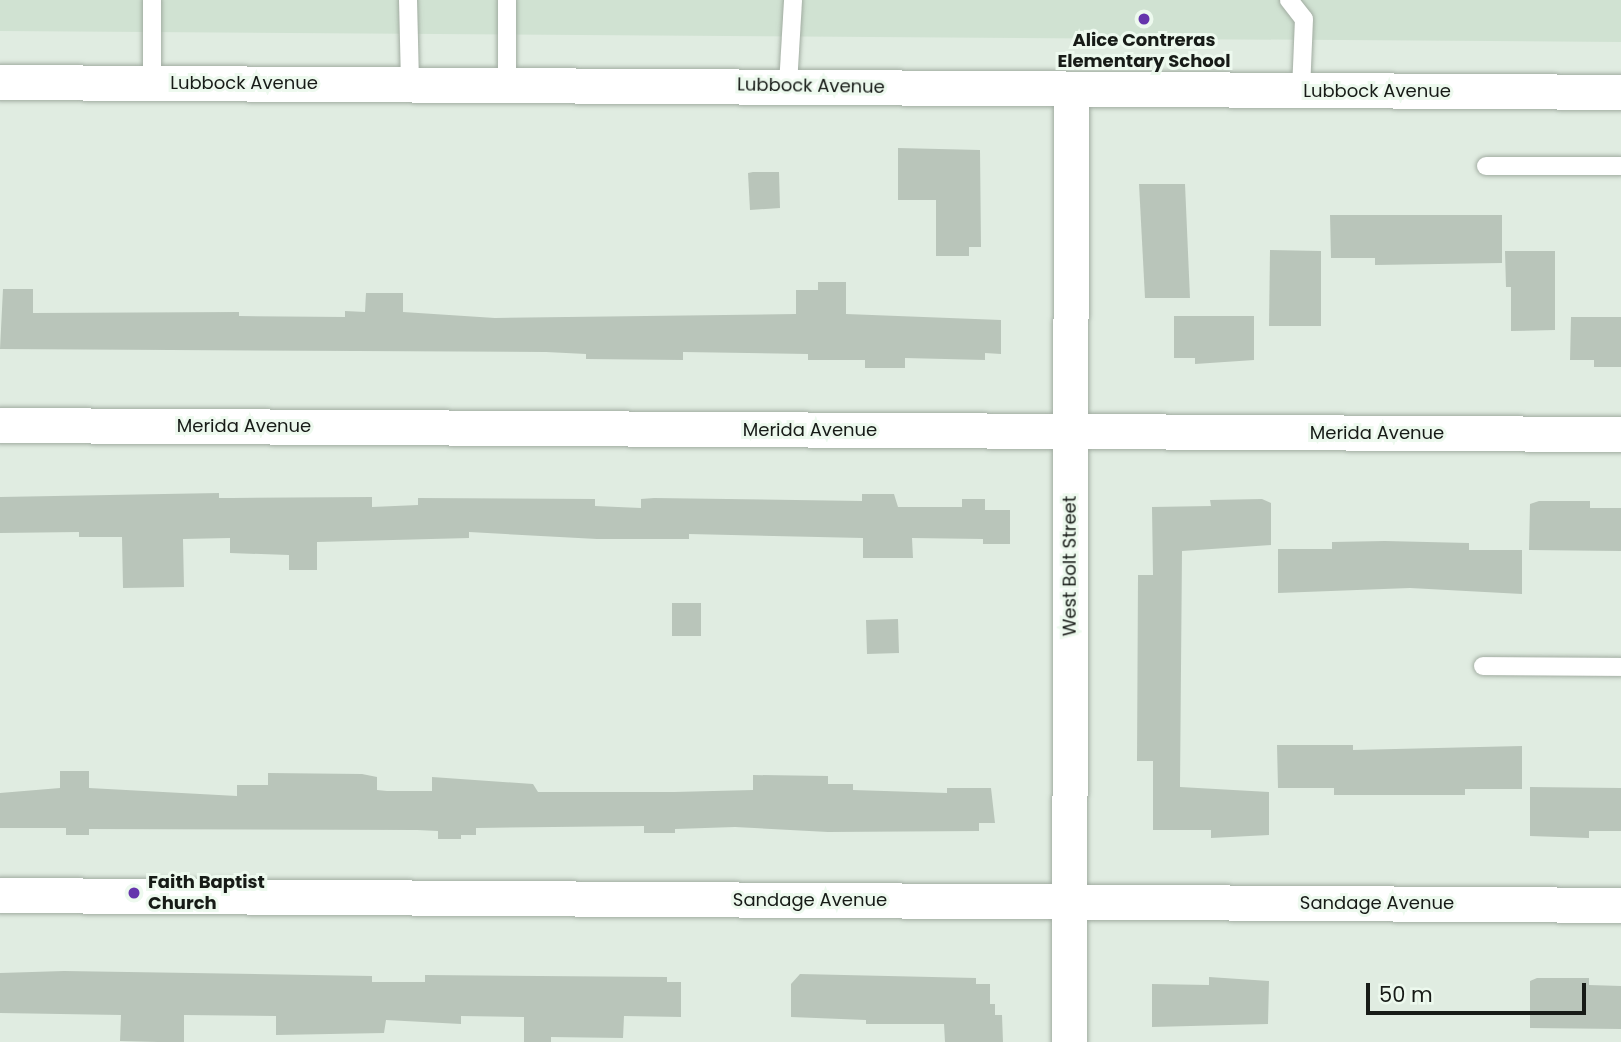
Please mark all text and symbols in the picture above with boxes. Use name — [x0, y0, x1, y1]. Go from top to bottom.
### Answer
marker: Alice Contreras Elementary School — [1136, 11, 1152, 27]
place label: Alice Contreras Elementary School — [1057, 30, 1231, 72]
street label: Lubbock Avenue — [170, 72, 318, 94]
street label: Lubbock Avenue — [737, 74, 885, 98]
street label: Lubbock Avenue — [1303, 80, 1451, 102]
street label: Merida Avenue — [177, 415, 311, 437]
street label: Merida Avenue — [743, 419, 877, 441]
street label: Merida Avenue — [1310, 422, 1444, 444]
street label: West Bolt Street — [1059, 496, 1081, 636]
place label: Faith Baptist Church — [148, 872, 265, 914]
marker: Faith Baptist Church — [126, 885, 142, 901]
street label: Sandage Avenue — [733, 889, 887, 911]
street label: Sandage Avenue — [1300, 892, 1454, 914]
scale bar — [1369, 968, 1590, 1012]
text: 50 m — [1379, 980, 1433, 1009]

